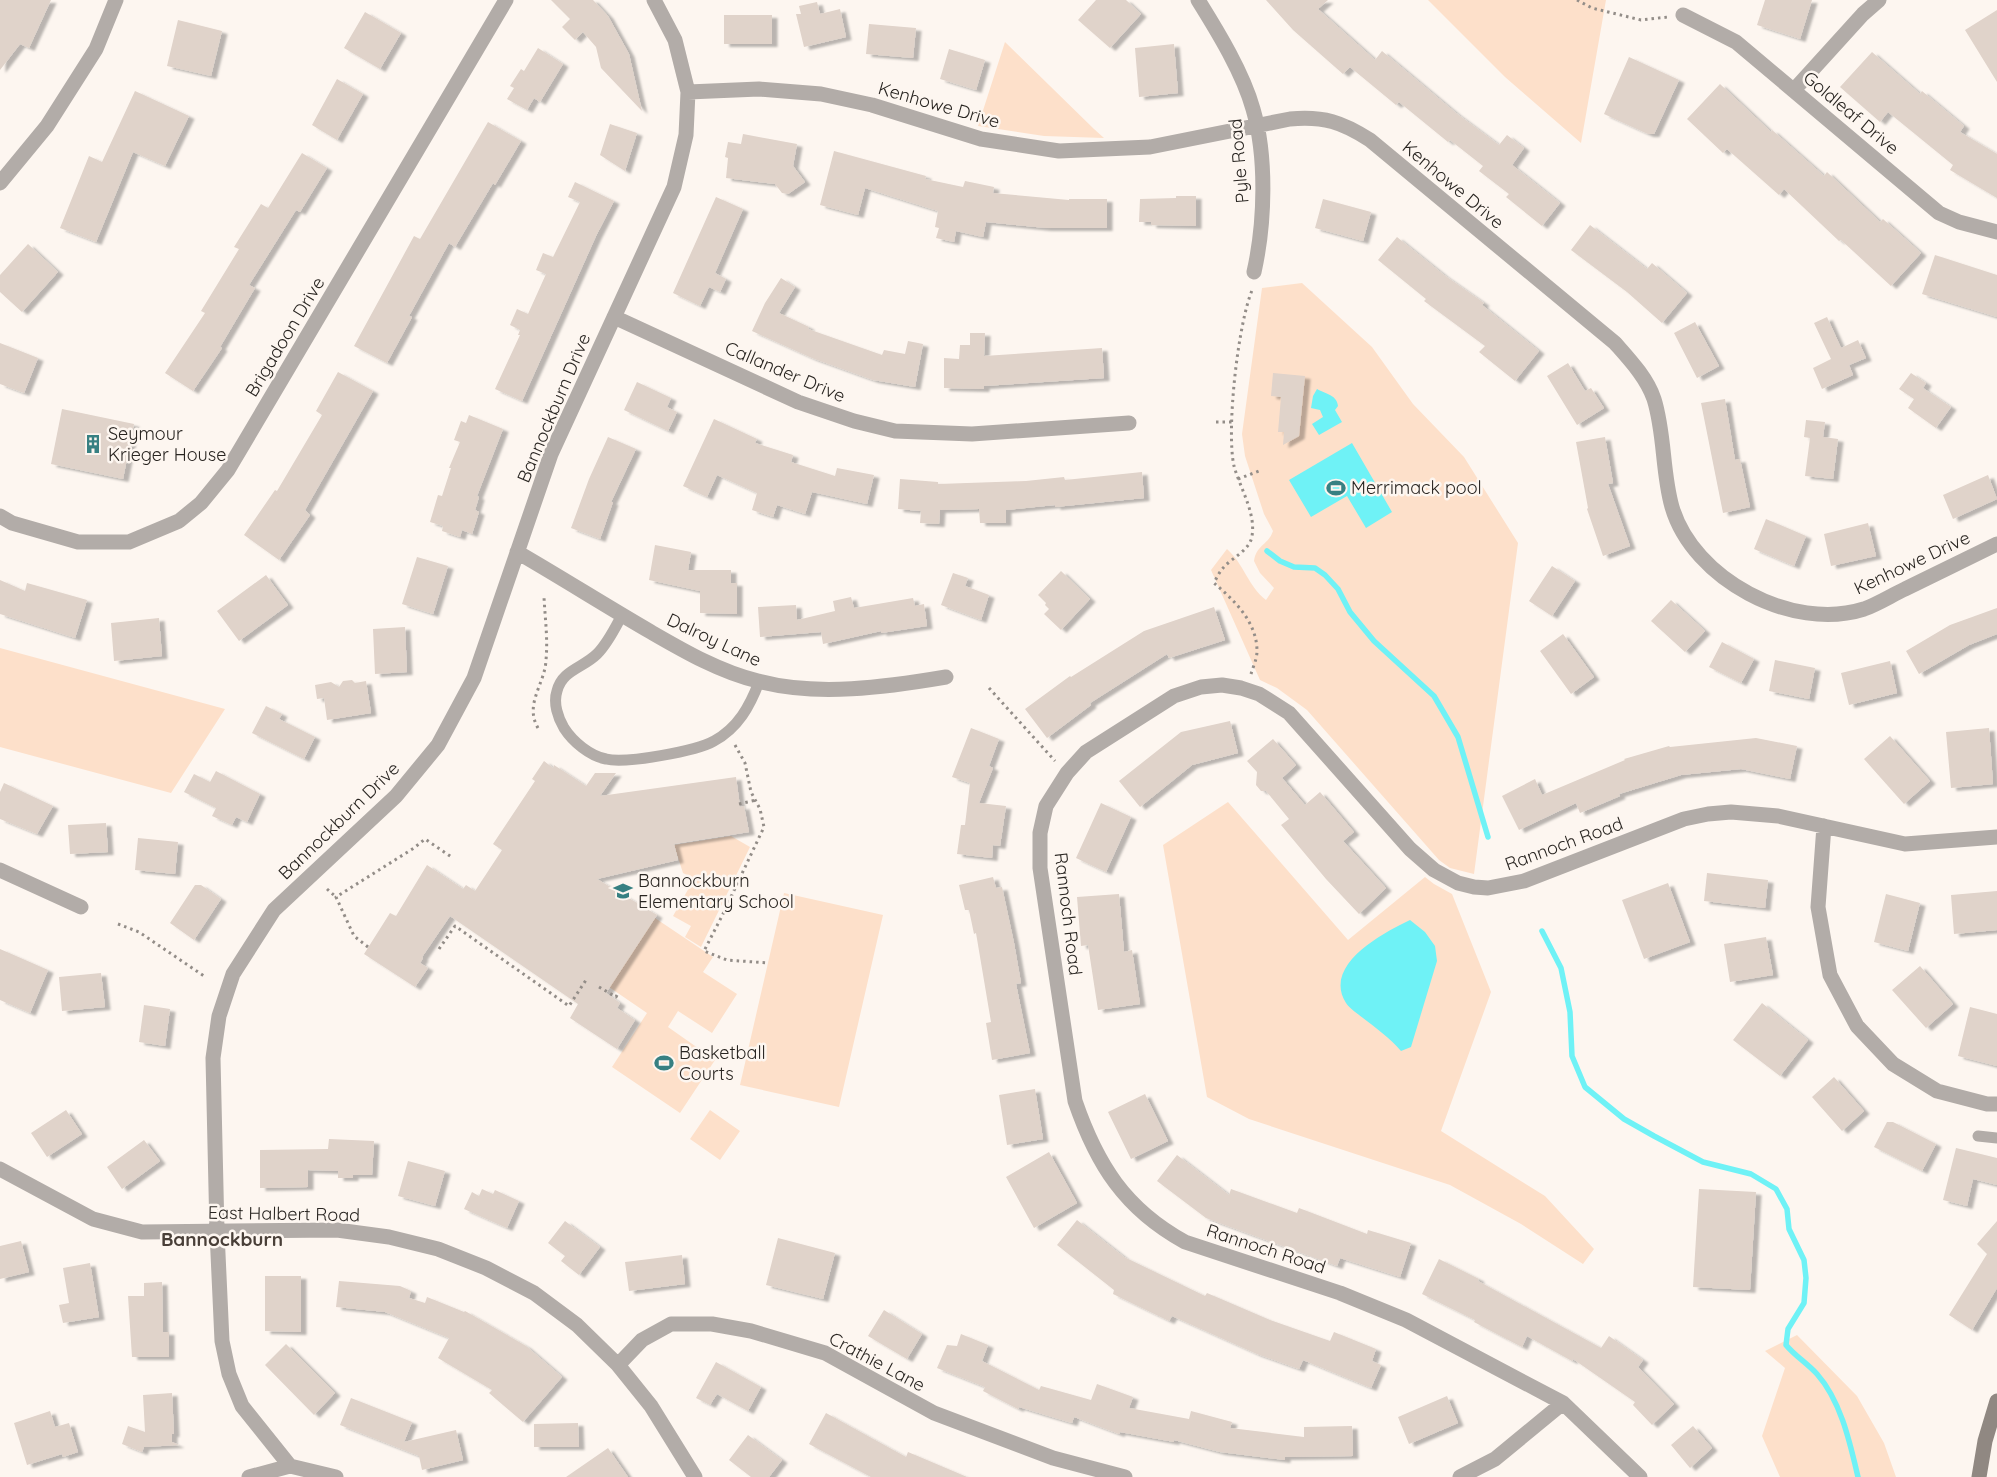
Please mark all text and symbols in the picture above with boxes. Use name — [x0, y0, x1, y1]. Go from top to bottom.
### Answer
street label: Goldleaf Drive — [1799, 66, 1904, 159]
street label: Kenhowe Drive — [876, 76, 1003, 133]
street label: Pyle Road — [1223, 118, 1254, 204]
street label: Kenhowe Drive — [1398, 136, 1509, 234]
street label: Brigadoon Drive — [240, 273, 329, 401]
street label: Bannockburn Drive — [512, 330, 595, 486]
street label: Callander Drive — [722, 336, 849, 407]
place label: Seymour Krieger House — [108, 422, 226, 466]
building icon: Seymour Krieger House — [82, 433, 104, 455]
place label: Merrimack pool — [1351, 476, 1482, 499]
sports icon: Merrimack pool — [1325, 477, 1347, 499]
street label: Kenhowe Drive — [1850, 526, 1973, 599]
street label: Dalroy Lane — [663, 608, 765, 671]
street label: Bannockburn Drive — [273, 757, 404, 884]
street label: Rannoch Road — [1502, 812, 1626, 876]
street label: Rannoch Road — [1050, 851, 1087, 977]
place label: Bannockburn Elementary School — [638, 869, 794, 913]
school or university icon: Bannockburn Elementary School — [612, 880, 634, 902]
place label: Basketball Courts — [679, 1041, 766, 1085]
sports icon: Basketball Courts — [653, 1052, 675, 1074]
street label: East Halbert Road — [208, 1201, 360, 1226]
street label: Rannoch Road — [1204, 1218, 1329, 1279]
district label: Bannockburn — [161, 1227, 283, 1251]
street label: Crathie Lane — [825, 1327, 929, 1397]

